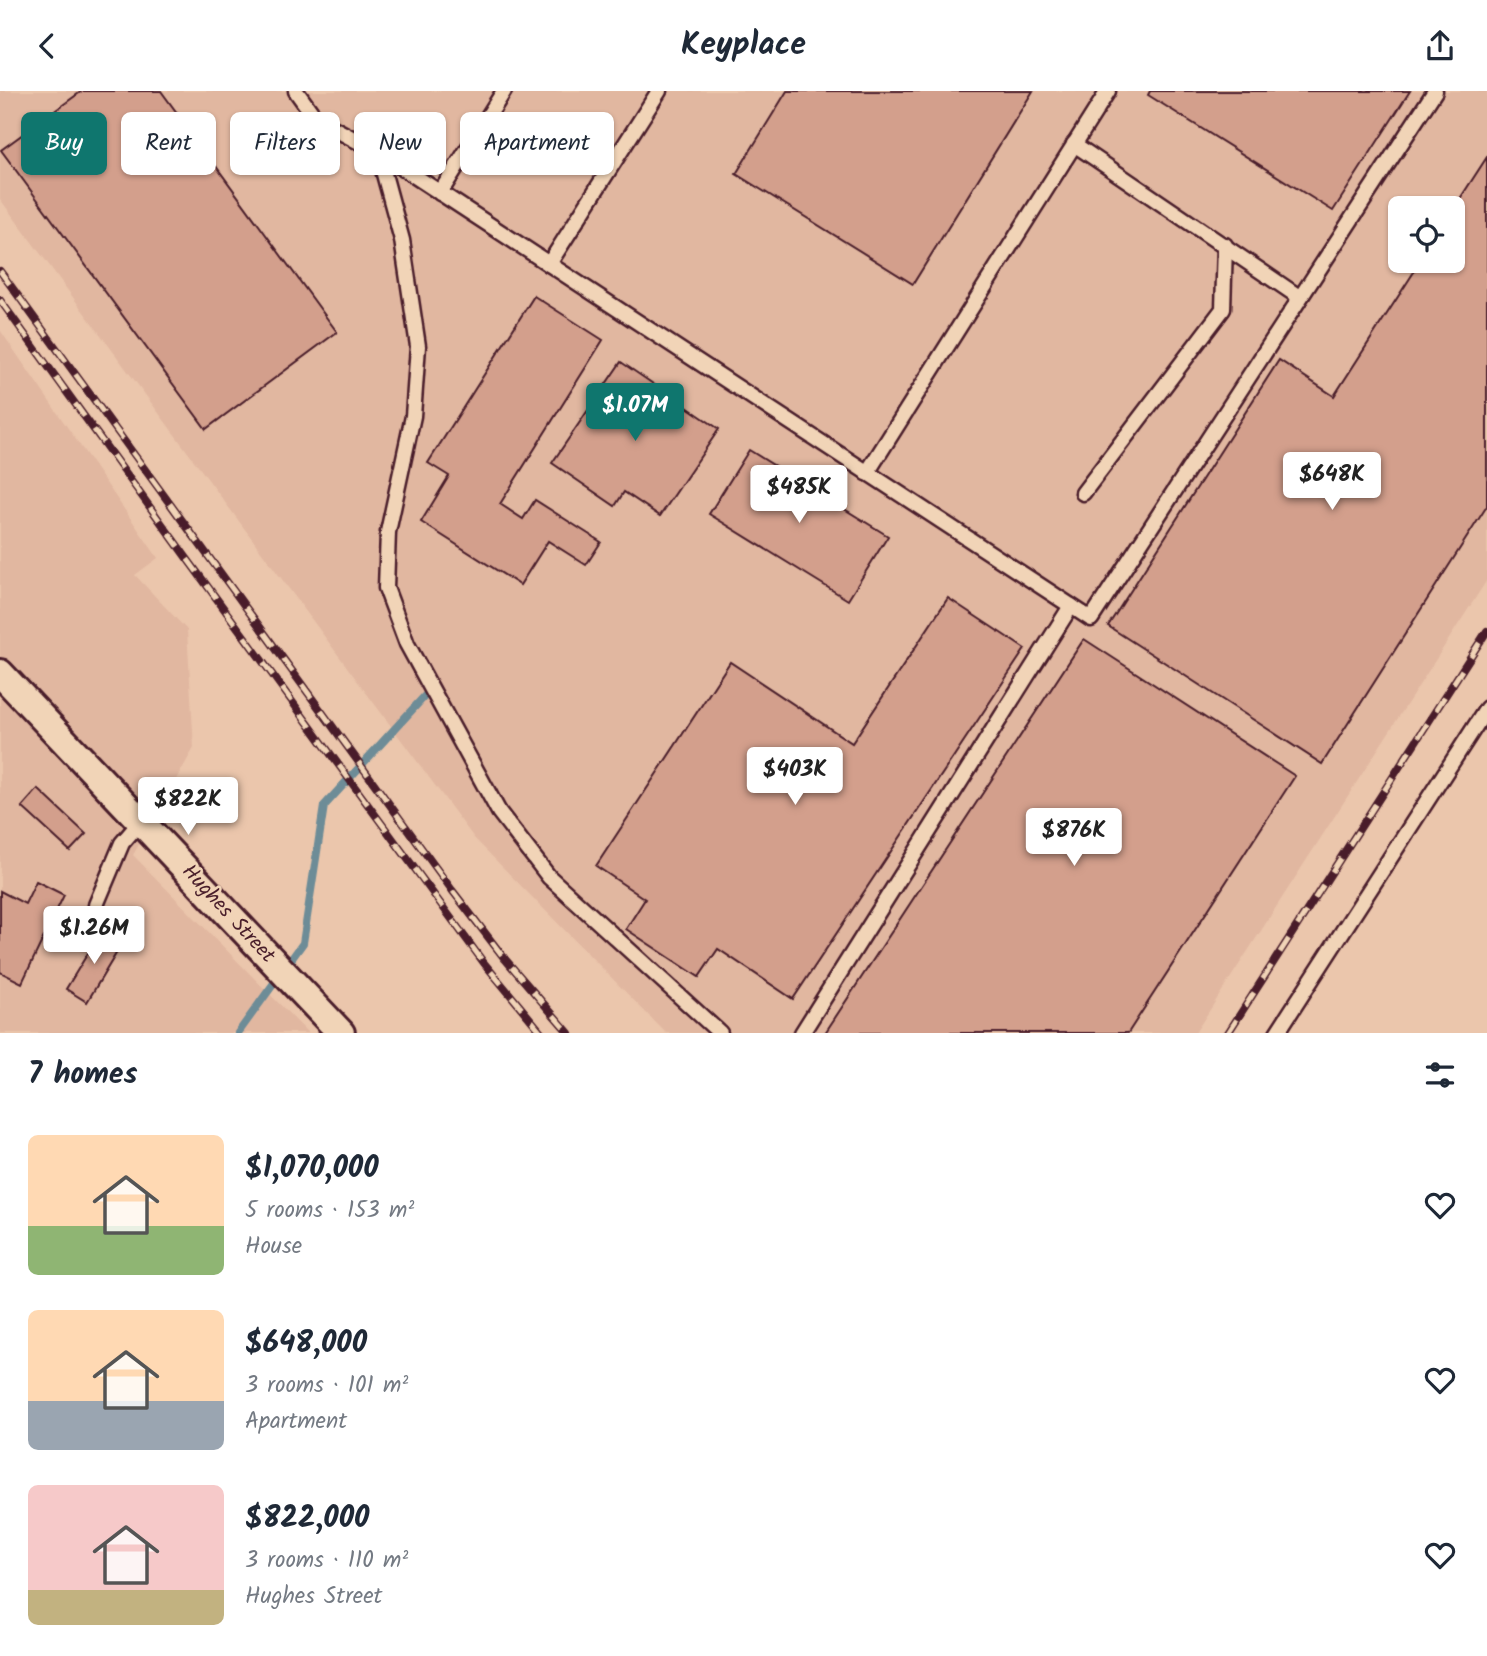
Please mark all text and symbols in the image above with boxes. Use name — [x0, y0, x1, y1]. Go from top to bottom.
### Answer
text: Keyplace — [681, 20, 806, 71]
icon: back — [28, 27, 66, 65]
icon: share — [1421, 27, 1459, 65]
chip: Buy — [21, 112, 107, 175]
chip: Rent — [121, 112, 216, 175]
chip: Filters — [230, 112, 340, 175]
chip: New — [354, 112, 446, 175]
chip: Apartment — [460, 112, 614, 175]
map controls — [1388, 196, 1465, 273]
button: locate — [1388, 196, 1465, 273]
pin: $1.07M — [578, 383, 692, 443]
text: $1.07M — [602, 388, 668, 424]
pin: $648K — [1283, 453, 1381, 512]
text: $648K — [1299, 457, 1365, 493]
pin: $485K — [750, 465, 848, 525]
text: $485K — [766, 470, 832, 506]
pin: $403K — [746, 747, 844, 807]
text: $403K — [763, 752, 827, 788]
pin: $822K — [139, 777, 237, 837]
text: $822K — [154, 782, 222, 818]
pin: $876K — [1025, 809, 1123, 868]
text: $876K — [1042, 813, 1106, 849]
street label: Hughes Street — [173, 857, 283, 972]
pin: $1.26M — [37, 907, 151, 966]
text: $1.26M — [59, 911, 129, 947]
text: 7 homes — [28, 1051, 138, 1099]
icon: filters — [1421, 1056, 1459, 1094]
text: $1,070,000 — [245, 1145, 379, 1193]
icon: home — [84, 1163, 168, 1247]
icon: heart — [1421, 1186, 1459, 1224]
text: 5 rooms · 153 m² — [245, 1193, 414, 1229]
text: House — [245, 1229, 302, 1265]
text: $648,000 — [245, 1320, 367, 1368]
icon: home — [84, 1338, 168, 1422]
icon: heart — [1421, 1361, 1459, 1399]
text: 3 rooms · 101 m² — [245, 1368, 408, 1404]
text: Apartment — [245, 1404, 347, 1440]
text: $822,000 — [245, 1495, 369, 1543]
icon: home — [84, 1513, 168, 1597]
icon: heart — [1421, 1536, 1459, 1574]
text: 3 rooms · 110 m² — [245, 1543, 408, 1579]
text: Hughes Street — [245, 1579, 382, 1615]

